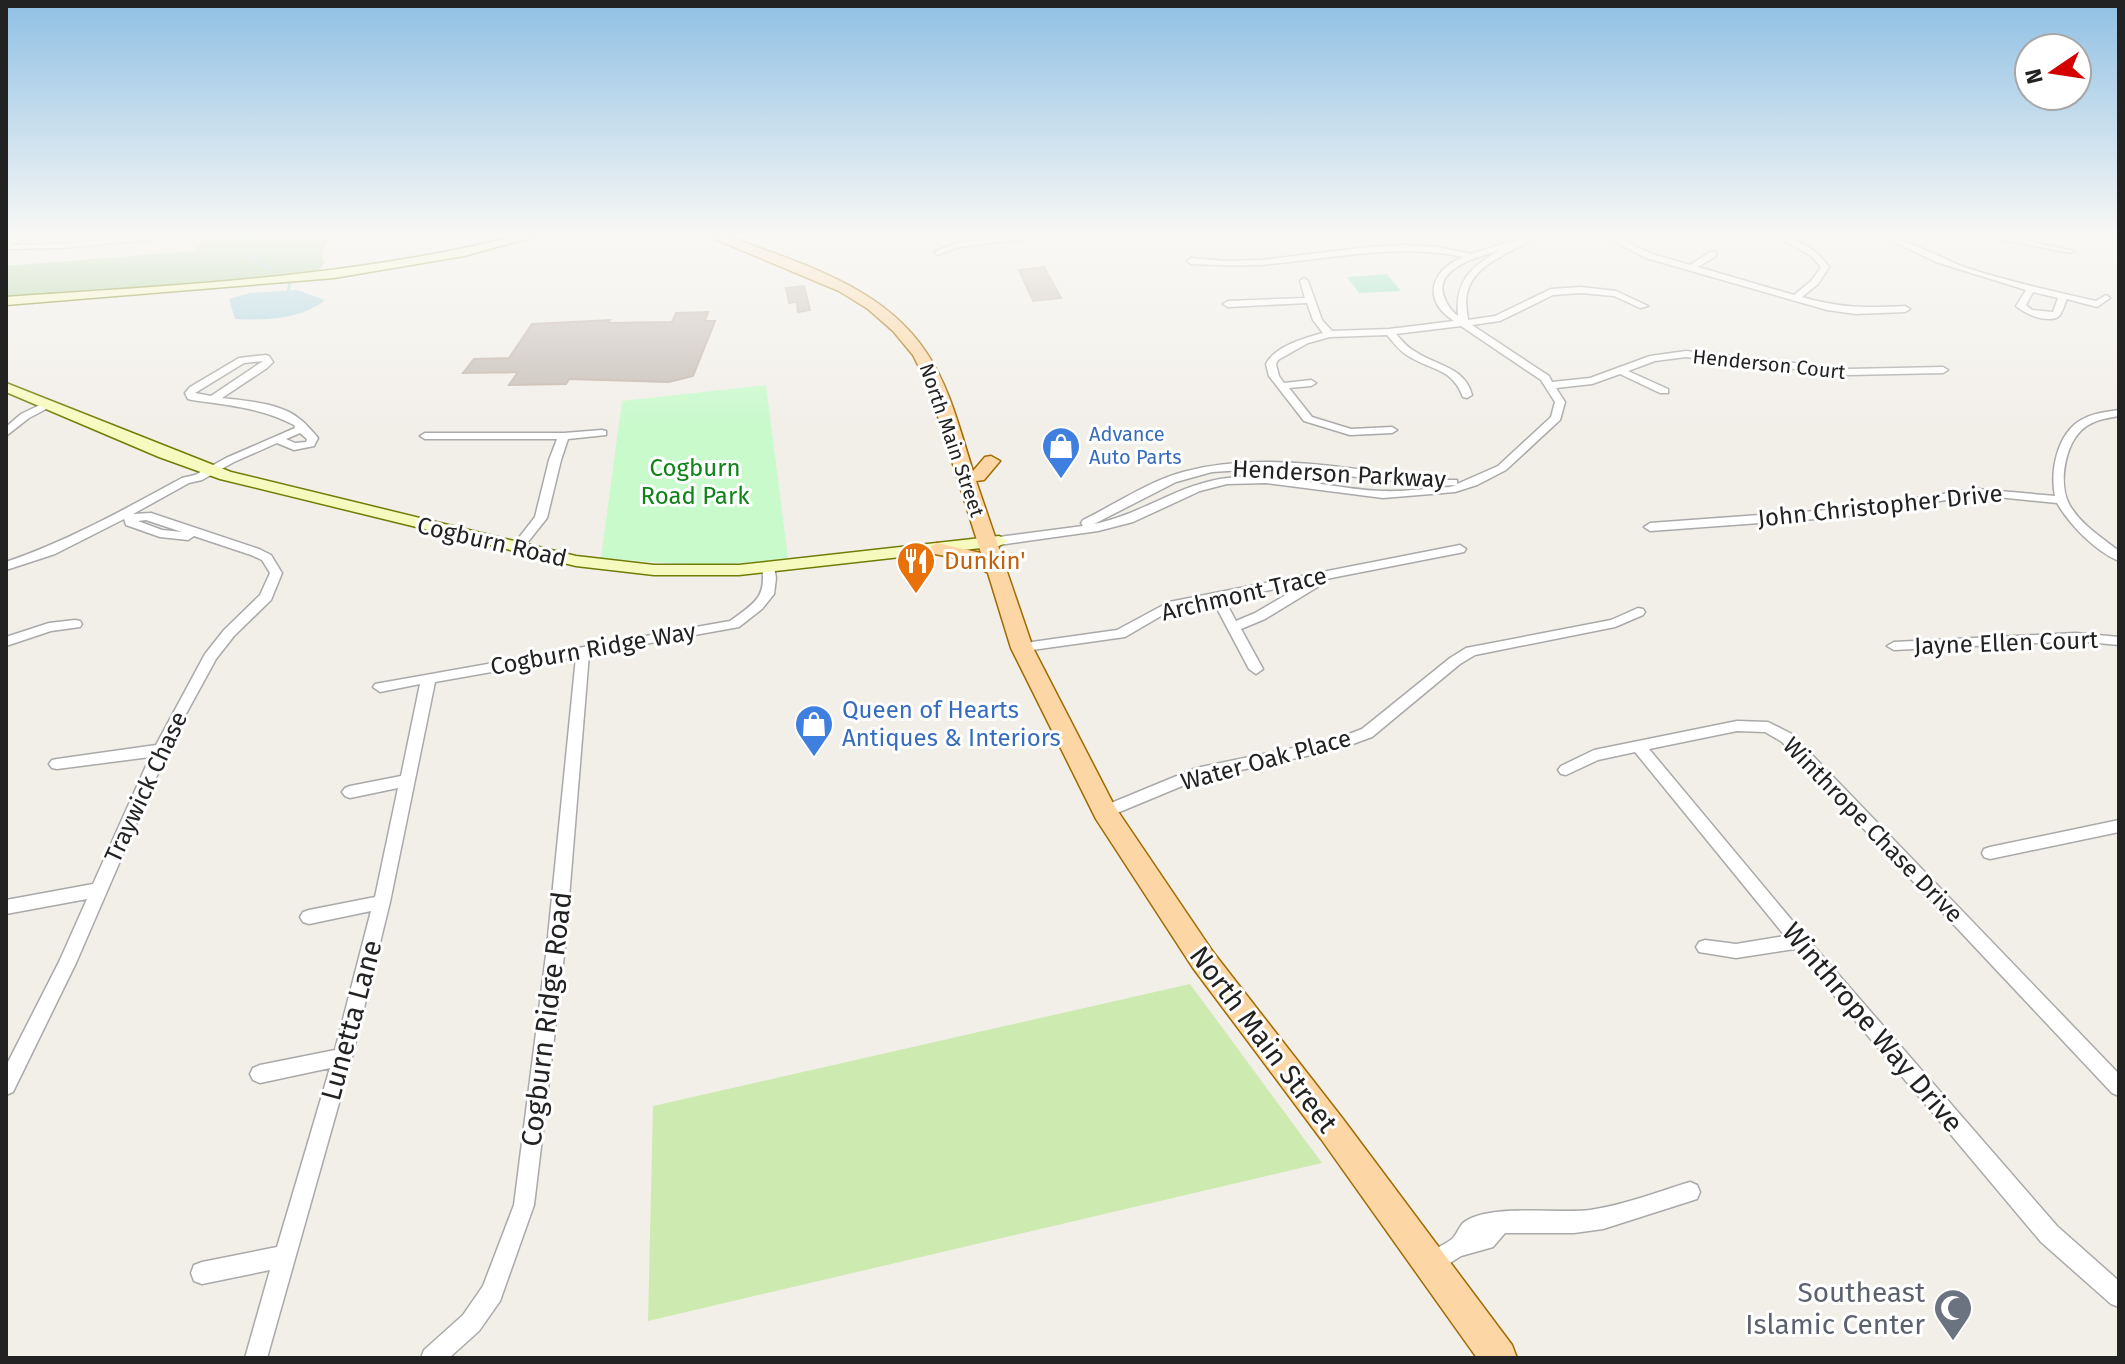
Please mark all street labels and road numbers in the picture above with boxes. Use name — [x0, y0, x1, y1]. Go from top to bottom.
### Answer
street label: Henderson Court — [1691, 344, 1847, 384]
street label: North Main Street — [914, 360, 990, 521]
street label: Henderson Parkway — [1231, 454, 1447, 494]
street label: John Christopher Drive — [1756, 479, 2004, 533]
street label: Cogburn Road — [414, 511, 570, 573]
street label: Archmont Trace — [1159, 561, 1329, 627]
street label: Cogburn Ridge Way — [488, 617, 698, 681]
street label: Jayne Ellen Court — [1913, 626, 2099, 660]
street label: Traywick Chase — [99, 707, 193, 867]
street label: Water Oak Place — [1178, 724, 1354, 796]
street label: Winthrope Chase Drive — [1777, 732, 1969, 928]
street label: Cogburn Ridge Road — [514, 890, 579, 1148]
street label: Winthrope Way Drive — [1775, 916, 1970, 1139]
street label: Lunetta Lane — [314, 936, 389, 1104]
street label: North Main Street — [1183, 940, 1345, 1140]

